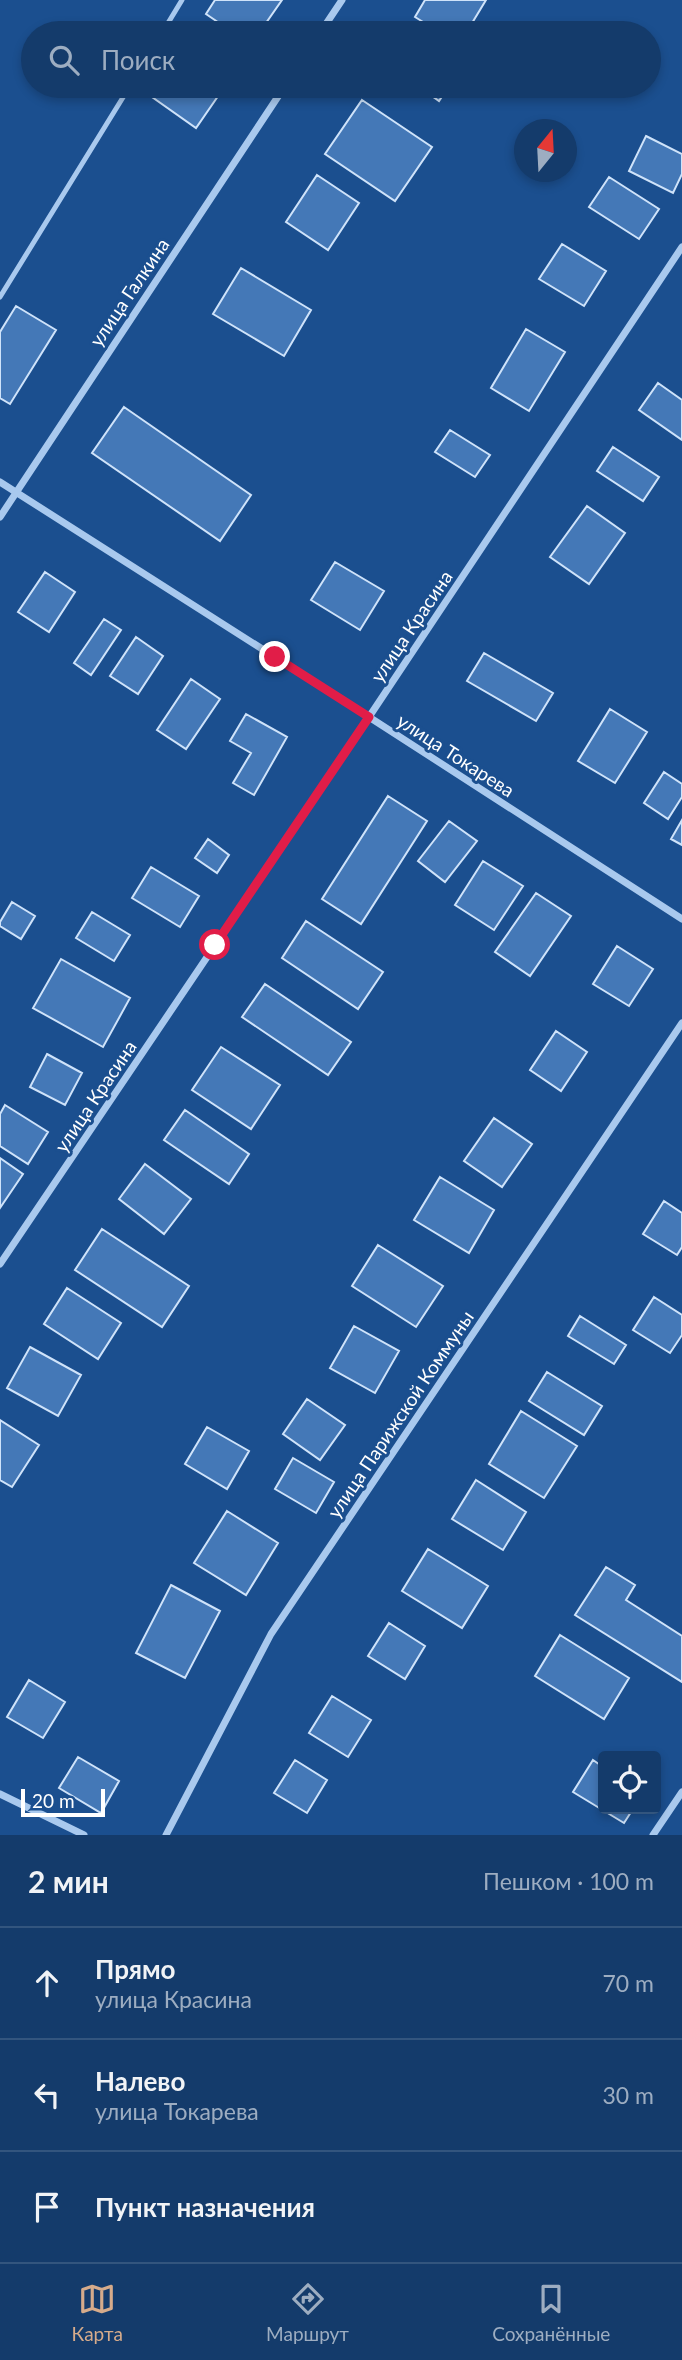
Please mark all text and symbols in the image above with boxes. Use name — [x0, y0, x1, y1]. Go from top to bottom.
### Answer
search box — [21, 21, 661, 98]
icon: search — [45, 41, 83, 79]
text: Поиск — [101, 44, 175, 76]
north arrow — [514, 119, 577, 182]
street label: улица Галкина — [84, 233, 174, 351]
street label: улица Красина — [365, 566, 457, 686]
route end — [259, 641, 290, 672]
street label: улица Токарева — [393, 709, 519, 801]
route start — [199, 929, 230, 960]
street label: улица Красина — [49, 1036, 141, 1156]
street label: улица Парижской Коммуны — [322, 1306, 478, 1522]
map controls — [598, 1751, 661, 1814]
button: locate — [598, 1751, 661, 1814]
scale bar — [21, 1786, 105, 1818]
text: 20 m — [32, 1789, 75, 1812]
text: 2 мин — [28, 1863, 109, 1899]
text: Пешком · 100 m — [483, 1867, 654, 1895]
text: Прямо — [95, 1953, 176, 1985]
icon: ahead — [28, 1964, 66, 2002]
text: 70 m — [603, 1969, 654, 1997]
text: улица Красина — [95, 1985, 252, 2013]
text: Налево — [95, 2065, 185, 2097]
icon: left — [28, 2076, 66, 2114]
text: 30 m — [603, 2081, 654, 2109]
text: улица Токарева — [95, 2097, 259, 2125]
icon: arrive — [28, 2188, 66, 2226]
text: Пункт назначения — [95, 2191, 315, 2223]
tab: Карта — [72, 2280, 123, 2345]
tab: Маршрут — [266, 2280, 349, 2345]
tab: Сохранённые — [492, 2280, 610, 2345]

